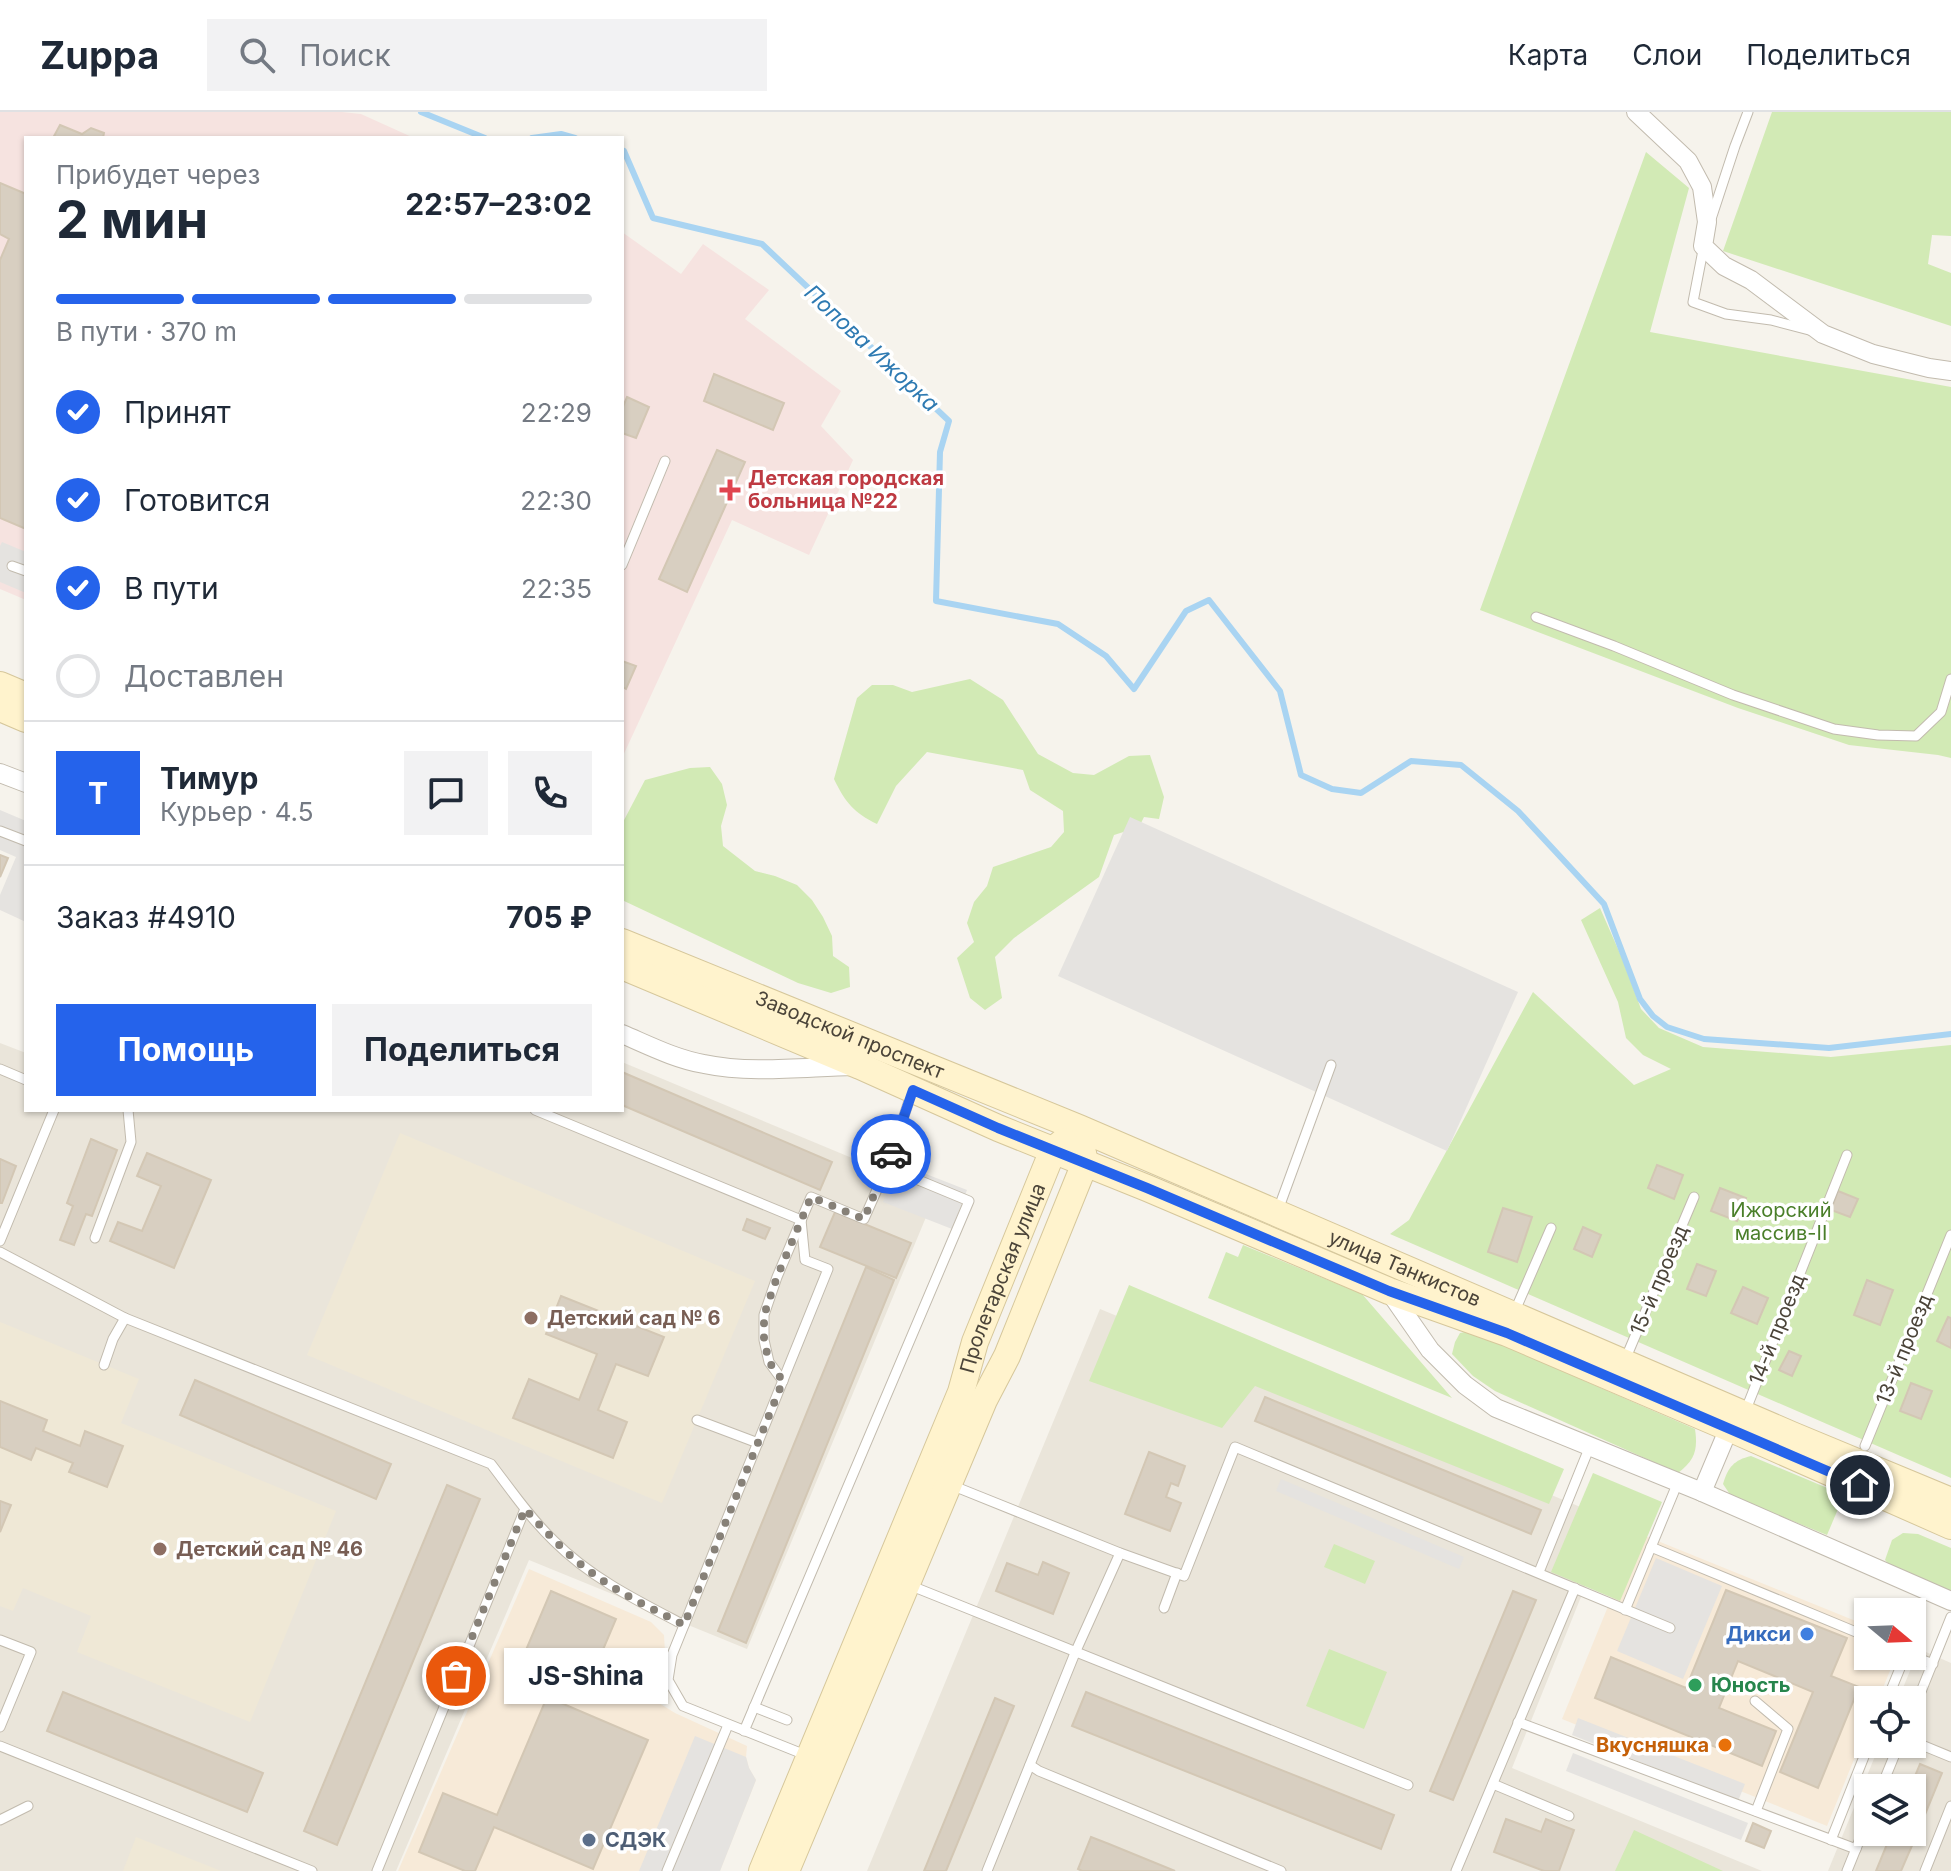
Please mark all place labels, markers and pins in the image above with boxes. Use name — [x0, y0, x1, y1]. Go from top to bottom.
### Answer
place label: Детская городская больница №22 — [748, 466, 944, 513]
marker: Детская городская больница №22 — [719, 479, 741, 501]
place label: Детский сад № 6 — [547, 1306, 721, 1330]
marker: Детский сад № 6 — [522, 1309, 540, 1327]
pin — [1826, 1451, 1894, 1519]
place label: Детский сад № 46 — [176, 1537, 363, 1561]
marker: Детский сад № 46 — [151, 1540, 169, 1558]
place label: Дикси — [1726, 1622, 1791, 1646]
marker: Дикси — [1798, 1625, 1816, 1643]
pin — [422, 1642, 490, 1710]
callout: JS-Shina — [504, 1648, 668, 1704]
place label: Юность — [1711, 1673, 1790, 1697]
marker: Юность — [1686, 1676, 1704, 1694]
place label: Вкусняшка — [1596, 1733, 1709, 1757]
marker: Вкусняшка — [1716, 1736, 1734, 1754]
place label: СДЭК — [605, 1828, 666, 1852]
marker: СДЭК — [580, 1831, 598, 1849]

